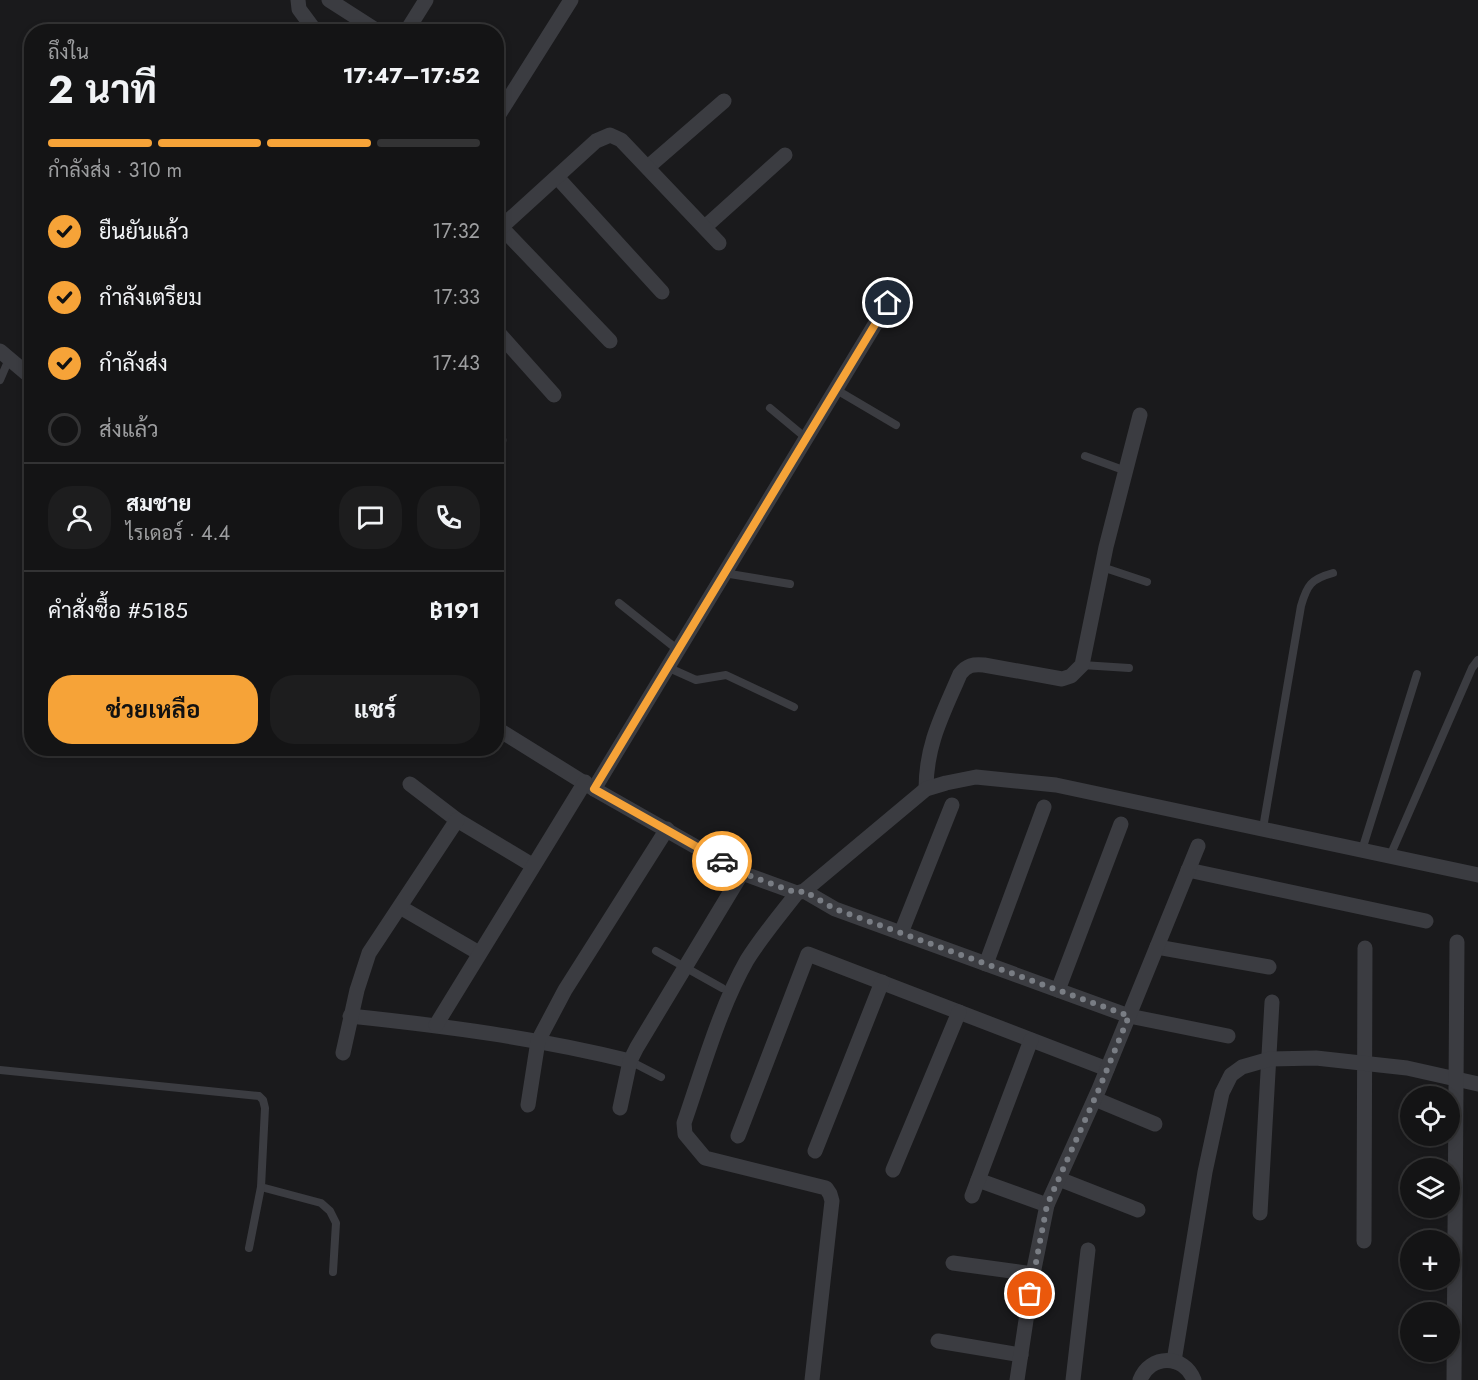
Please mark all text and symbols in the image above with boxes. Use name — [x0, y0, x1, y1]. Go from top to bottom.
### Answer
text: ถึงใน — [48, 38, 89, 67]
text: 17:47–17:52 — [342, 59, 480, 91]
text: 2 นาที — [48, 61, 157, 118]
text: กำลังส่ง · 310 m — [48, 156, 182, 185]
icon: check — [48, 215, 81, 248]
text: ยืนยันแล้ว — [99, 215, 189, 247]
text: 17:32 — [432, 217, 480, 246]
pin — [862, 277, 913, 328]
icon: check — [48, 281, 81, 314]
text: กำลังเตรียม — [99, 281, 202, 313]
text: 17:33 — [433, 283, 480, 312]
icon: home — [871, 286, 904, 319]
icon: check — [48, 347, 81, 380]
text: กำลังส่ง — [99, 347, 168, 379]
text: 17:43 — [432, 349, 480, 378]
text: ส่งแล้ว — [99, 413, 159, 445]
button: person — [48, 486, 111, 549]
button: chat — [339, 486, 402, 549]
button: phone — [417, 486, 480, 549]
text: สมชาย — [126, 487, 192, 519]
text: ไรเดอร์ · 4.4 — [126, 519, 230, 548]
text: คำสั่งซื้อ #5185 — [48, 594, 188, 626]
text: ฿191 — [430, 594, 480, 626]
button: ช่วยเหลือ — [48, 675, 258, 744]
button: แชร์ — [270, 675, 480, 744]
courier — [692, 831, 752, 891]
icon: car — [706, 845, 739, 878]
map controls — [1400, 1086, 1460, 1362]
button: locate — [1400, 1086, 1460, 1146]
button: layers — [1400, 1158, 1460, 1218]
button: + — [1400, 1230, 1460, 1290]
pin — [1004, 1268, 1055, 1319]
icon: bag — [1013, 1277, 1046, 1310]
button: − — [1400, 1302, 1460, 1362]

